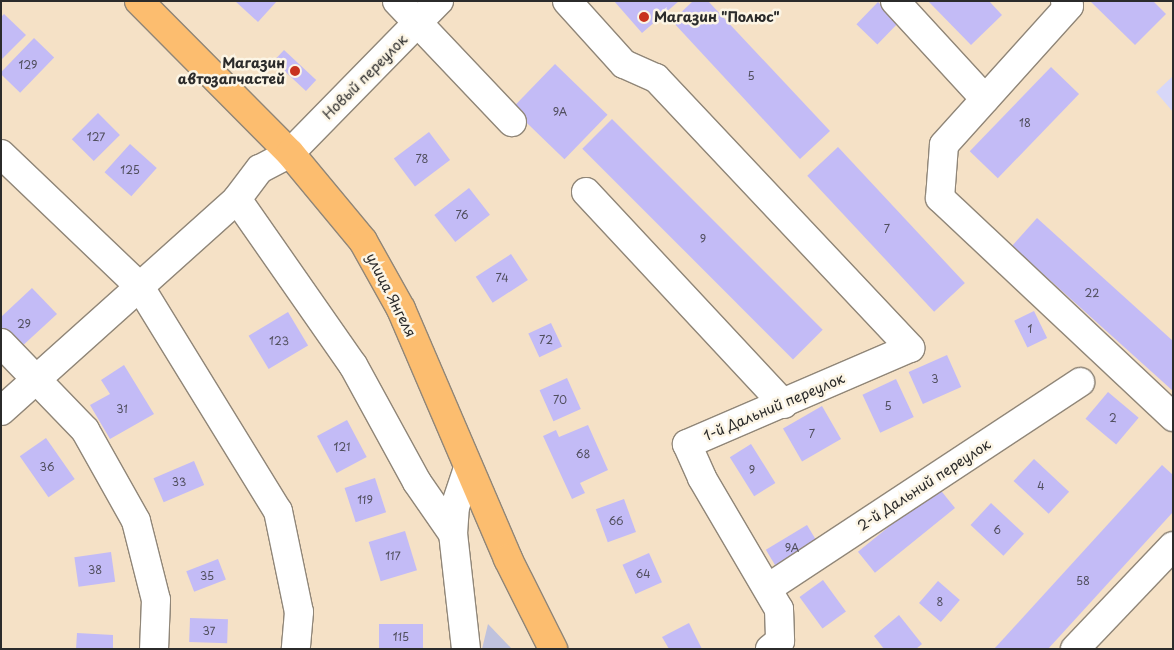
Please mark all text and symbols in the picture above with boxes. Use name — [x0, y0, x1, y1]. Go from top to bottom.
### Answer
place label: Магазин "Полюс" — [654, 9, 780, 25]
marker: Магазин "Полюс" — [638, 11, 650, 23]
street label: Новый переулок — [319, 31, 411, 123]
place label: Магазин автозапчастей — [178, 55, 285, 88]
house number: 129 — [19, 58, 37, 72]
marker: Магазин автозапчастей — [289, 65, 301, 77]
house number: 5 — [747, 69, 755, 83]
house number: 9А — [553, 105, 567, 119]
house number: 18 — [1019, 116, 1031, 130]
house number: 127 — [87, 130, 105, 144]
house number: 78 — [416, 152, 428, 166]
house number: 125 — [120, 163, 140, 177]
house number: 76 — [455, 208, 469, 222]
house number: 7 — [884, 222, 890, 236]
house number: 9 — [700, 232, 706, 246]
street label: улица Янгеля — [362, 250, 420, 340]
house number: 74 — [495, 271, 509, 285]
house number: 22 — [1085, 286, 1099, 300]
house number: 29 — [17, 317, 31, 331]
house number: 1 — [1028, 322, 1032, 336]
house number: 72 — [539, 333, 553, 347]
house number: 123 — [269, 334, 289, 348]
street label: 1-й Дальний переулок — [701, 369, 847, 445]
house number: 3 — [931, 372, 939, 386]
house number: 70 — [553, 393, 567, 407]
house number: 5 — [884, 399, 892, 413]
house number: 31 — [116, 402, 128, 416]
house number: 2 — [1109, 411, 1117, 425]
house number: 7 — [809, 427, 815, 441]
street label: 2-й Дальний переулок — [854, 435, 994, 535]
house number: 121 — [334, 440, 350, 454]
house number: 68 — [576, 447, 590, 461]
house number: 36 — [40, 460, 54, 474]
house number: 9 — [749, 463, 755, 477]
house number: 33 — [172, 475, 186, 489]
house number: 4 — [1037, 479, 1045, 493]
house number: 119 — [357, 493, 373, 507]
house number: 66 — [608, 514, 624, 528]
house number: 6 — [993, 523, 1001, 537]
house number: 9А — [785, 541, 799, 555]
house number: 117 — [385, 549, 401, 563]
house number: 38 — [88, 563, 102, 577]
house number: 64 — [636, 567, 650, 581]
house number: 35 — [200, 569, 214, 583]
house number: 58 — [1076, 574, 1090, 588]
house number: 8 — [937, 595, 943, 609]
house number: 37 — [203, 624, 215, 638]
house number: 115 — [393, 630, 409, 644]

